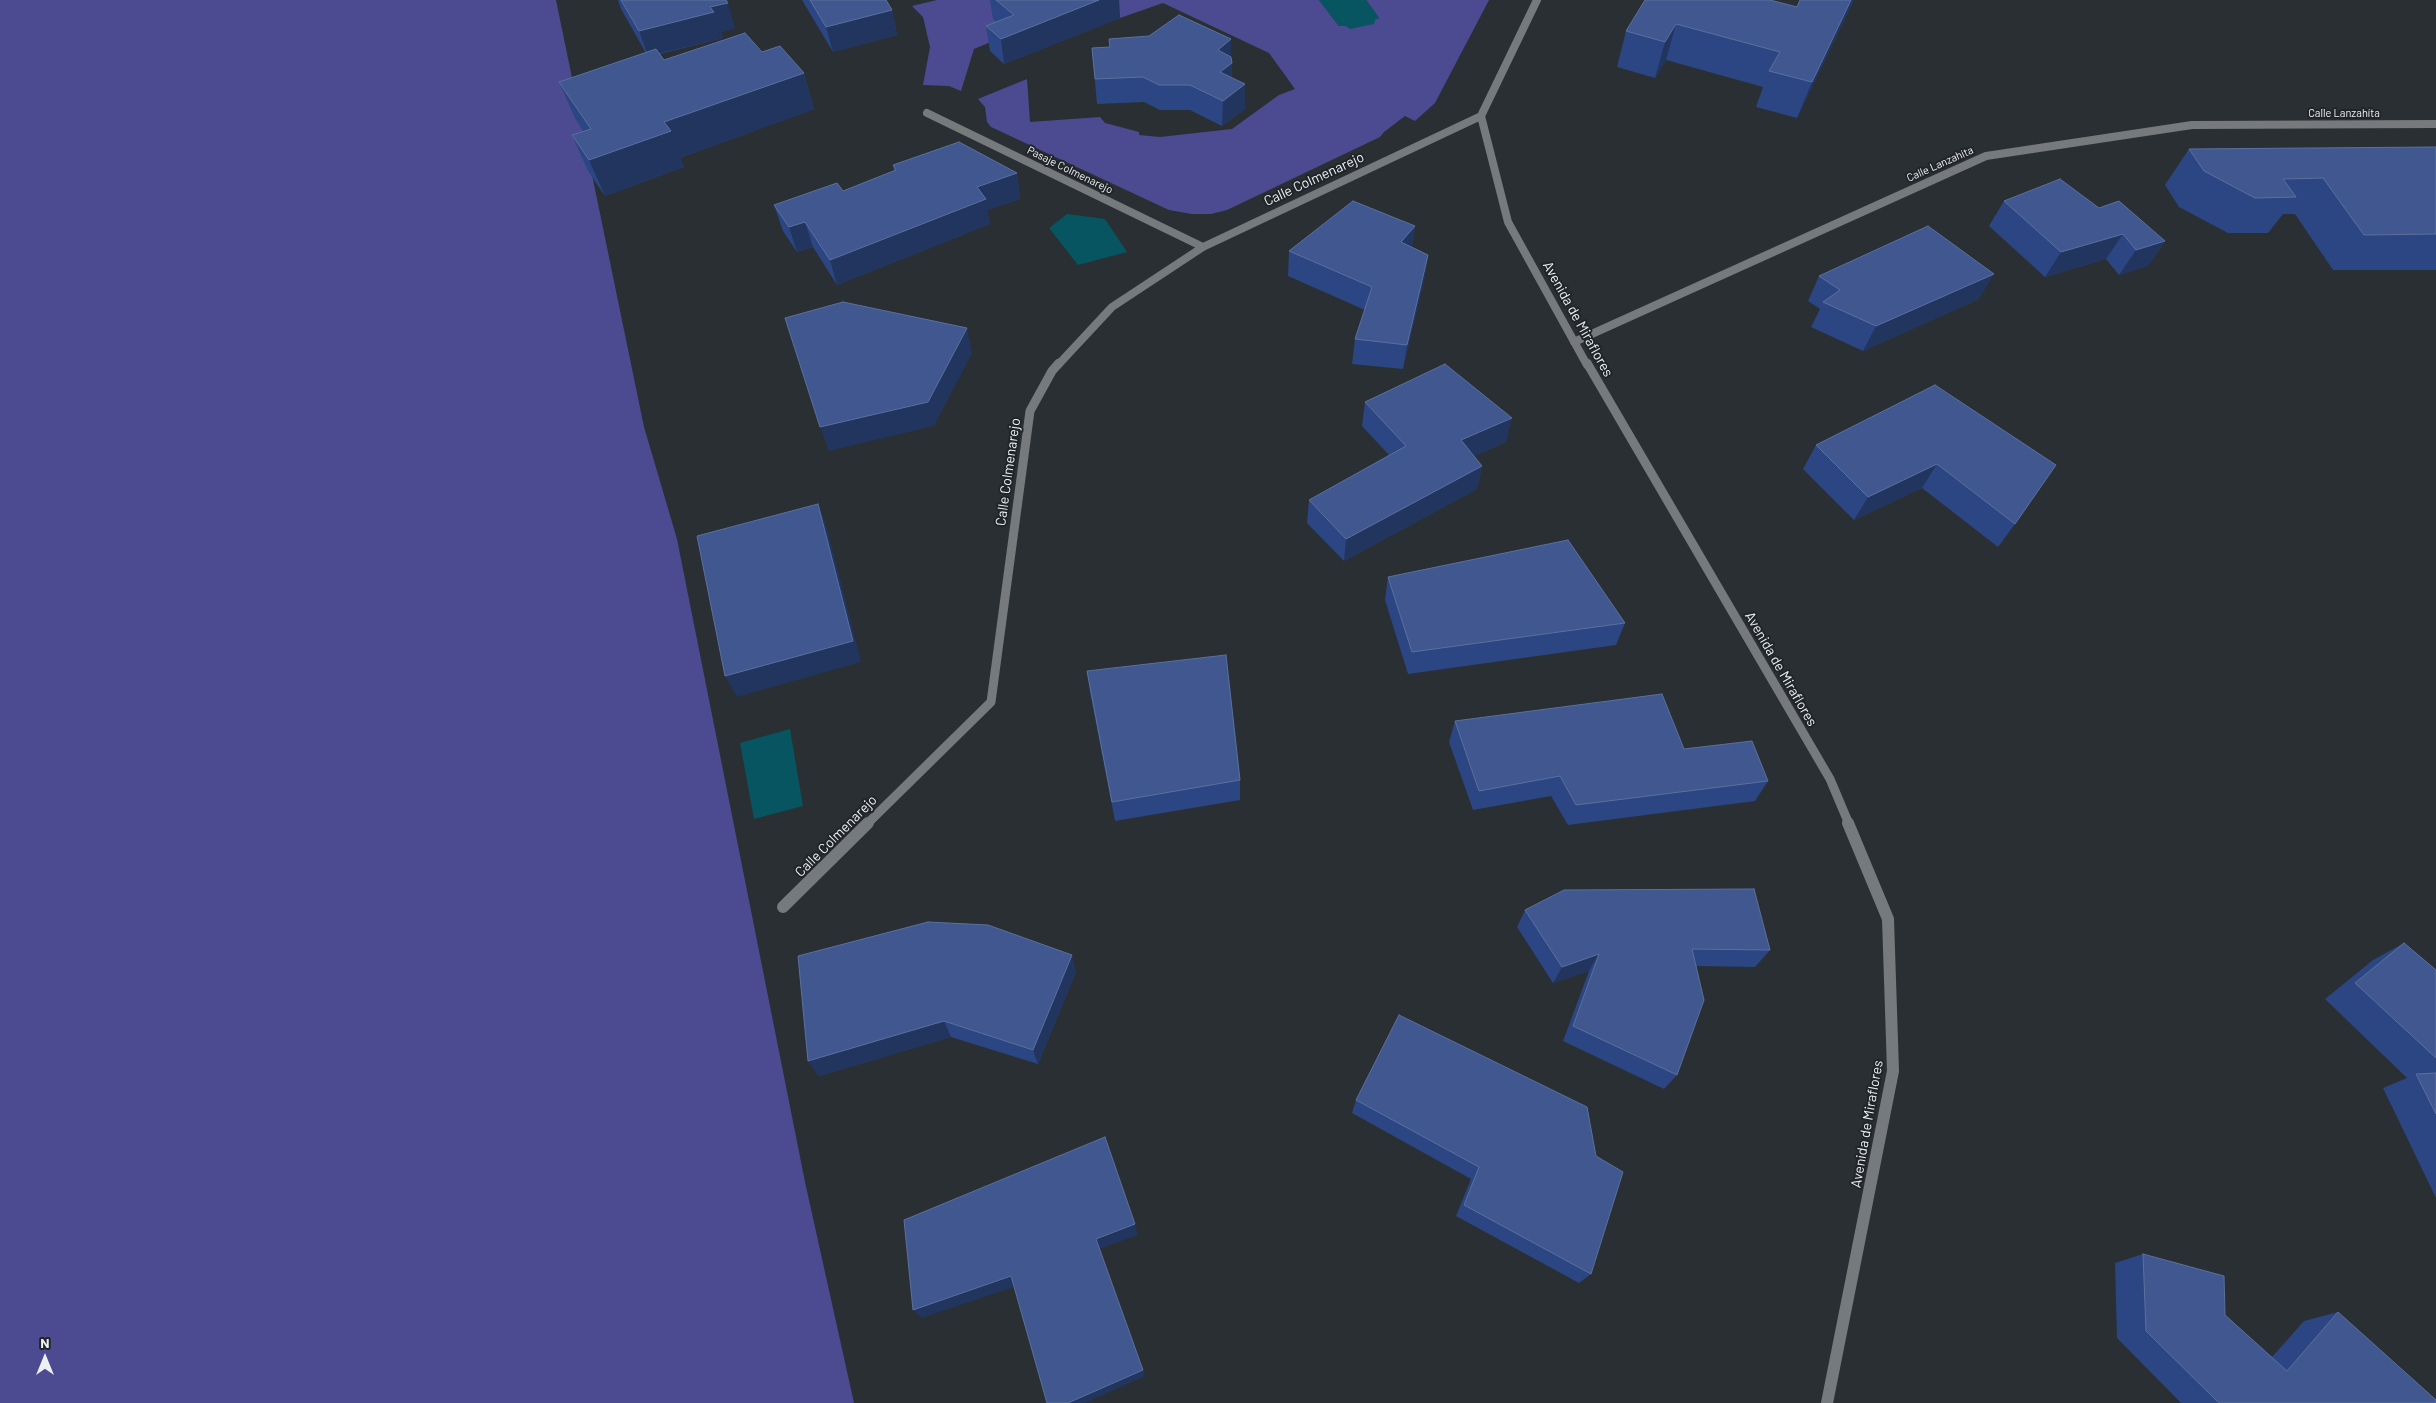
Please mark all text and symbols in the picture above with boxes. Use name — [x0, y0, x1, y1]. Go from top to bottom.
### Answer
street label: Calle Lanzahíta — [2308, 106, 2380, 120]
street label: Pasaje Colmenarejo — [1025, 143, 1115, 197]
street label: Calle Lanzahíta — [1905, 143, 1975, 185]
street label: Calle Colmenarejo — [1261, 148, 1367, 210]
street label: Avenida de Miraflores — [1539, 258, 1617, 380]
street label: Calle Colmenarejo — [992, 417, 1024, 527]
street label: Avenida de Miraflores — [1741, 609, 1821, 729]
street label: Calle Colmenarejo — [792, 792, 880, 880]
street label: Avenida de Miraflores — [1847, 1059, 1887, 1189]
north arrow — [20, 1333, 70, 1383]
text: N — [40, 1334, 50, 1351]

